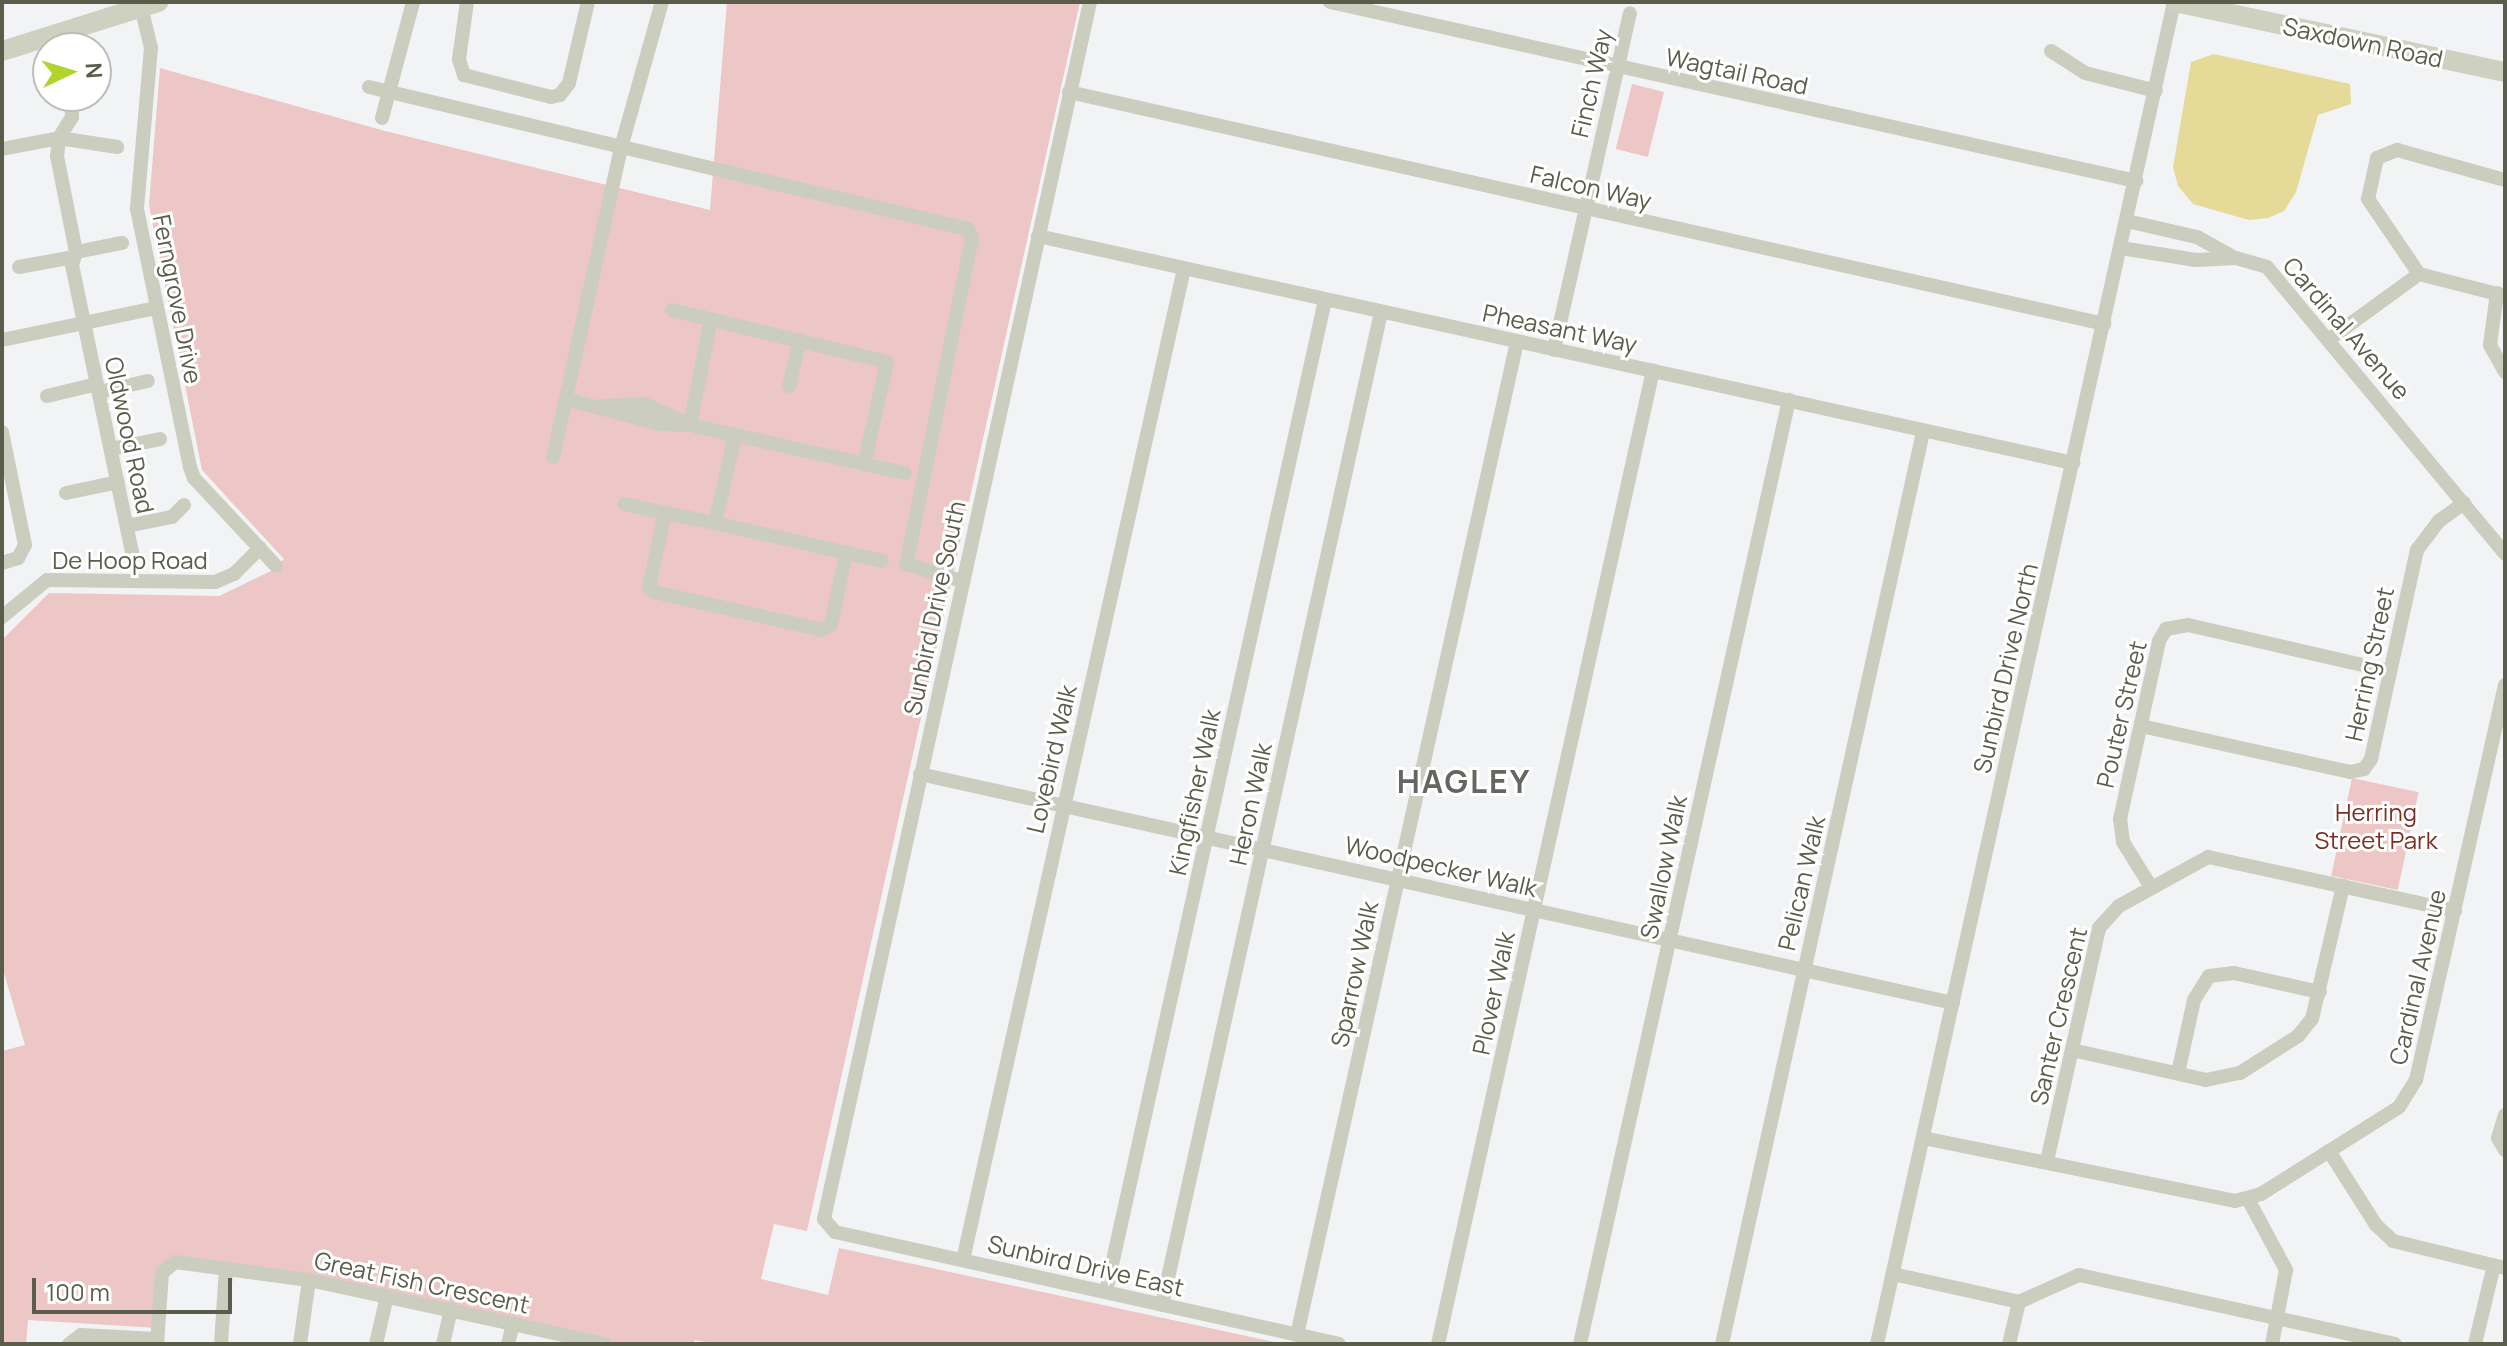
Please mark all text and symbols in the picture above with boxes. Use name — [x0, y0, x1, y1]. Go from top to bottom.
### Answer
street label: Saxdown Road — [2280, 11, 2446, 73]
street label: Finch Way — [1565, 26, 1617, 140]
north arrow — [32, 32, 112, 112]
street label: Wagtail Road — [1663, 42, 1811, 100]
text: N — [78, 62, 109, 79]
street label: Falcon Way — [1528, 159, 1654, 215]
street label: Ferngrove Drive — [147, 212, 209, 386]
street label: Cardinal Avenue — [2277, 251, 2417, 405]
street label: Pheasant Way — [1480, 298, 1640, 358]
street label: Oldwood Road — [99, 354, 161, 516]
street label: Sunbird Drive South — [897, 498, 971, 718]
street label: De Hoop Road — [52, 546, 208, 574]
street label: Sunbird Drive North — [1967, 560, 2043, 776]
street label: Herring Street — [2339, 584, 2399, 744]
street label: Pouter Street — [2090, 638, 2152, 790]
street label: Lovebird Walk — [1020, 682, 1082, 836]
street label: Kingfisher Walk — [1162, 706, 1226, 878]
street label: Heron Walk — [1223, 740, 1277, 868]
district label: HAGLEY — [1397, 762, 1531, 800]
street label: Swallow Walk — [1634, 793, 1692, 941]
park label: Herring Street Park — [2314, 798, 2438, 854]
street label: Pelican Walk — [1772, 813, 1830, 953]
street label: Woodpecker Walk — [1342, 830, 1540, 902]
street label: Cardinal Avenue — [2383, 887, 2451, 1067]
street label: Sparrow Walk — [1324, 898, 1384, 1050]
street label: Santer Crescent — [2024, 924, 2092, 1108]
street label: Plover Walk — [1466, 929, 1520, 1057]
street label: Sunbird Drive East — [985, 1228, 1187, 1302]
street label: Great Fish Crescent — [312, 1245, 532, 1319]
scale bar — [36, 1262, 236, 1312]
text: 100 m — [46, 1275, 110, 1308]

